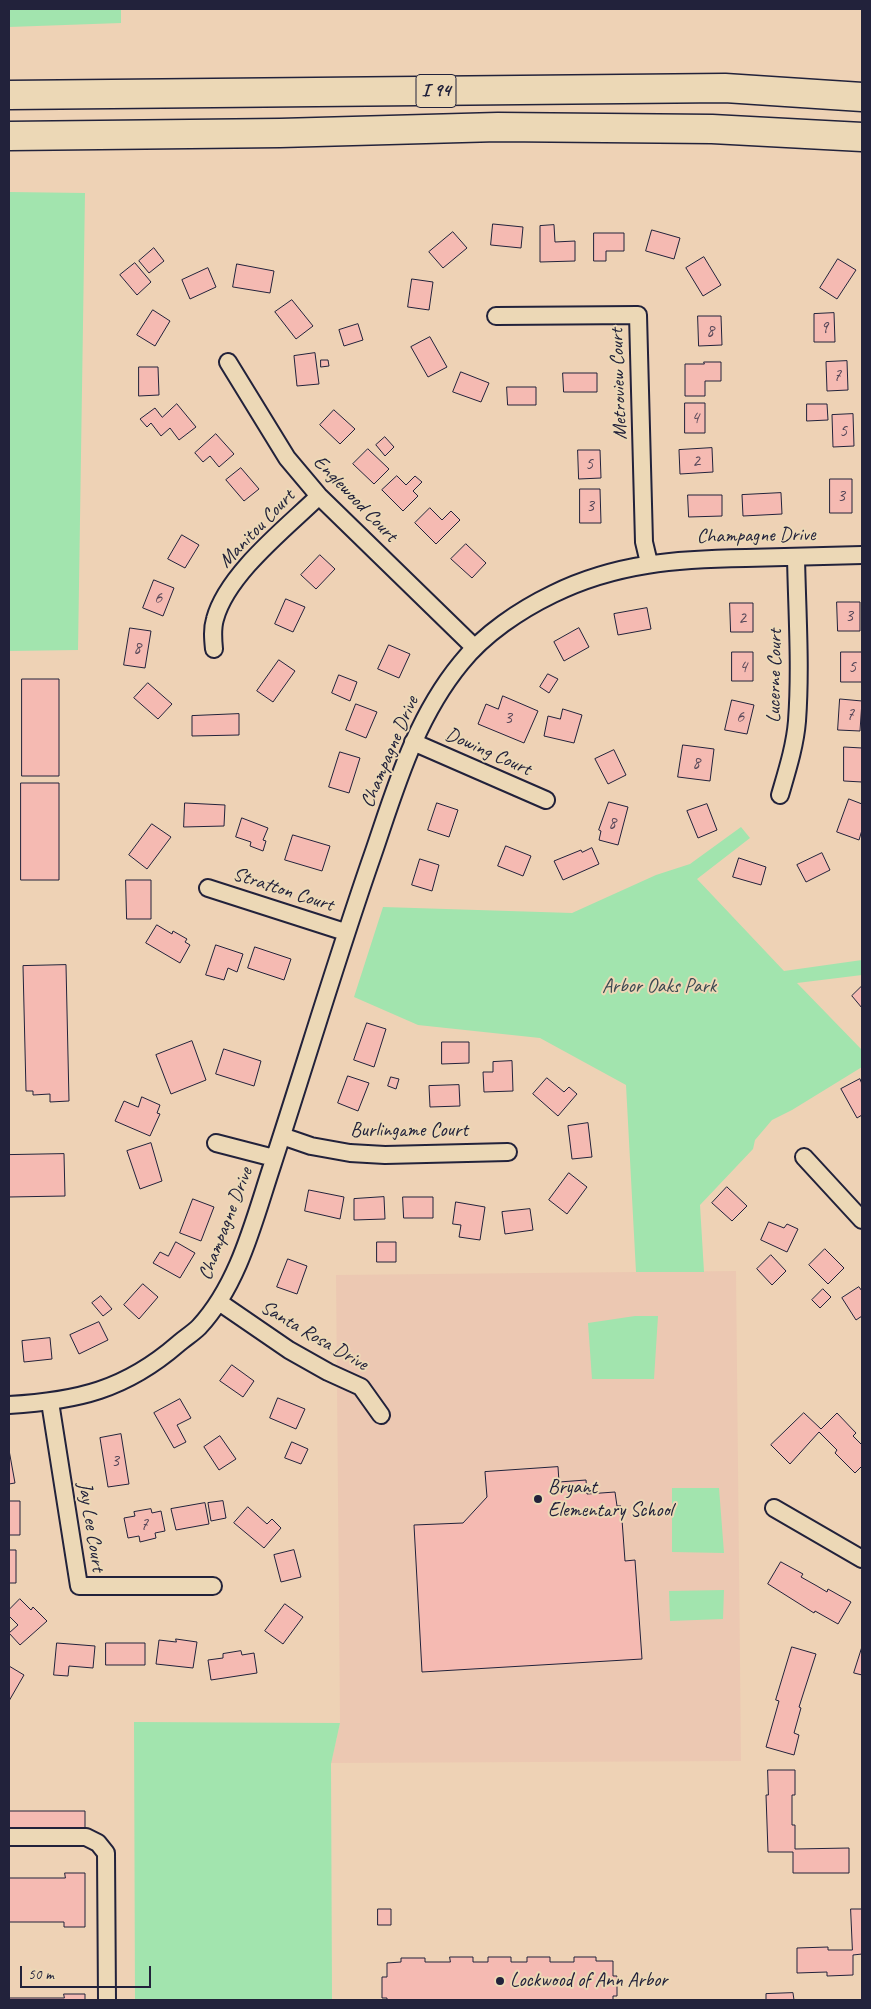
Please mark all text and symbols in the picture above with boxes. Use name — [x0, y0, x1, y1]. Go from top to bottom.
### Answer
road number: I 94 — [416, 74, 456, 108]
house number: 9 — [820, 317, 828, 339]
house number: 8 — [706, 320, 714, 342]
street label: Metroview Court — [605, 328, 633, 440]
house number: 7 — [833, 365, 841, 387]
house number: 4 — [691, 407, 699, 429]
house number: 5 — [839, 420, 847, 442]
house number: 2 — [692, 450, 700, 472]
street label: Englewood Court — [308, 451, 402, 547]
house number: 5 — [585, 453, 593, 475]
street label: Manitou Court — [214, 485, 300, 573]
house number: 3 — [837, 485, 845, 507]
house number: 3 — [586, 495, 594, 517]
street label: Champagne Drive — [696, 523, 816, 549]
house number: 6 — [154, 587, 162, 609]
house number: 3 — [845, 605, 853, 627]
house number: 2 — [738, 607, 746, 629]
street label: Lucerne Court — [762, 629, 788, 723]
house number: 8 — [133, 637, 141, 659]
house number: 4 — [739, 656, 747, 678]
house number: 5 — [848, 656, 856, 678]
street label: Champagne Drive — [356, 693, 424, 811]
house number: 7 — [846, 704, 854, 726]
house number: 6 — [736, 706, 744, 728]
house number: 3 — [504, 707, 512, 729]
street label: Dowing Court — [441, 722, 535, 782]
house number: 8 — [692, 752, 700, 774]
house number: 8 — [608, 812, 616, 834]
street label: Stratton Court — [230, 862, 336, 918]
park label: Arbor Oaks Park — [602, 975, 716, 999]
street label: Burlingame Court — [350, 1119, 468, 1143]
street label: Champagne Drive — [194, 1164, 258, 1284]
street label: Santa Rosa Drive — [256, 1296, 372, 1376]
house number: 3 — [111, 1450, 119, 1472]
place label: Bryant Elementary School — [548, 1476, 673, 1523]
street label: Jay Lee Court — [72, 1481, 110, 1573]
marker: Bryant Elementary School — [532, 1493, 544, 1505]
house number: 7 — [140, 1514, 148, 1536]
scale bar — [22, 1956, 154, 1988]
text: 50 m — [28, 1965, 54, 1984]
place label: Lockwood of Ann Arbor — [510, 1969, 668, 1993]
marker: Lockwood of Ann Arbor — [494, 1975, 506, 1987]

